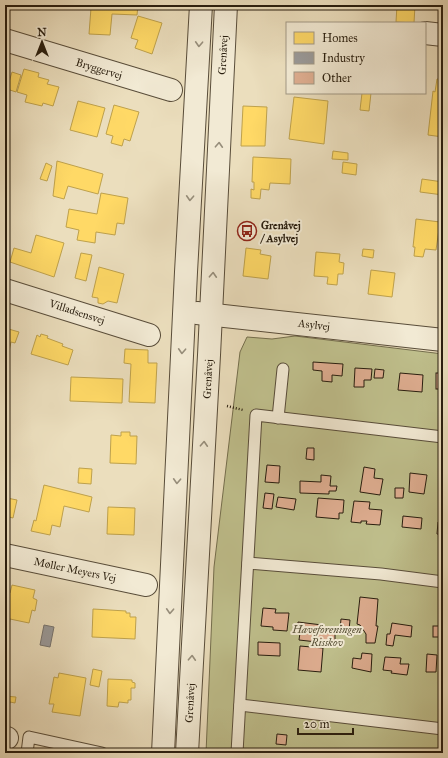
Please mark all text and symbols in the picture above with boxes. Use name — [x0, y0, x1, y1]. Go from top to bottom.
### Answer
north arrow — [22, 22, 62, 62]
legend — [286, 22, 426, 94]
text: N — [37, 26, 47, 39]
text: Homes — [322, 31, 358, 45]
street label: Grenåvej — [215, 35, 231, 75]
one-way arrow — [194, 41, 203, 47]
text: Industry — [322, 51, 365, 65]
street label: Bryggervej — [74, 56, 124, 82]
text: Other — [322, 71, 352, 85]
one-way arrow — [215, 142, 223, 148]
one-way arrow — [185, 195, 194, 201]
place label: Grenåvej / Asylvej — [260, 219, 301, 246]
bus stop icon: Grenåvej / Asylvej — [236, 220, 258, 242]
one-way arrow — [209, 272, 217, 278]
street label: Villadsensvej — [47, 297, 106, 327]
street label: Asylvej — [296, 316, 331, 333]
one-way arrow — [178, 348, 187, 354]
street label: Grenåvej — [200, 359, 216, 399]
one-way arrow — [199, 441, 208, 447]
one-way arrow — [172, 478, 181, 484]
street label: Møller Meyers Vej — [33, 555, 117, 585]
one-way arrow — [166, 608, 175, 614]
park label: Haveforeningen Risskov — [291, 623, 362, 649]
one-way arrow — [188, 655, 196, 661]
street label: Grenåvej — [182, 683, 198, 723]
scale bar — [298, 710, 353, 736]
text: 20 m — [304, 717, 330, 731]

